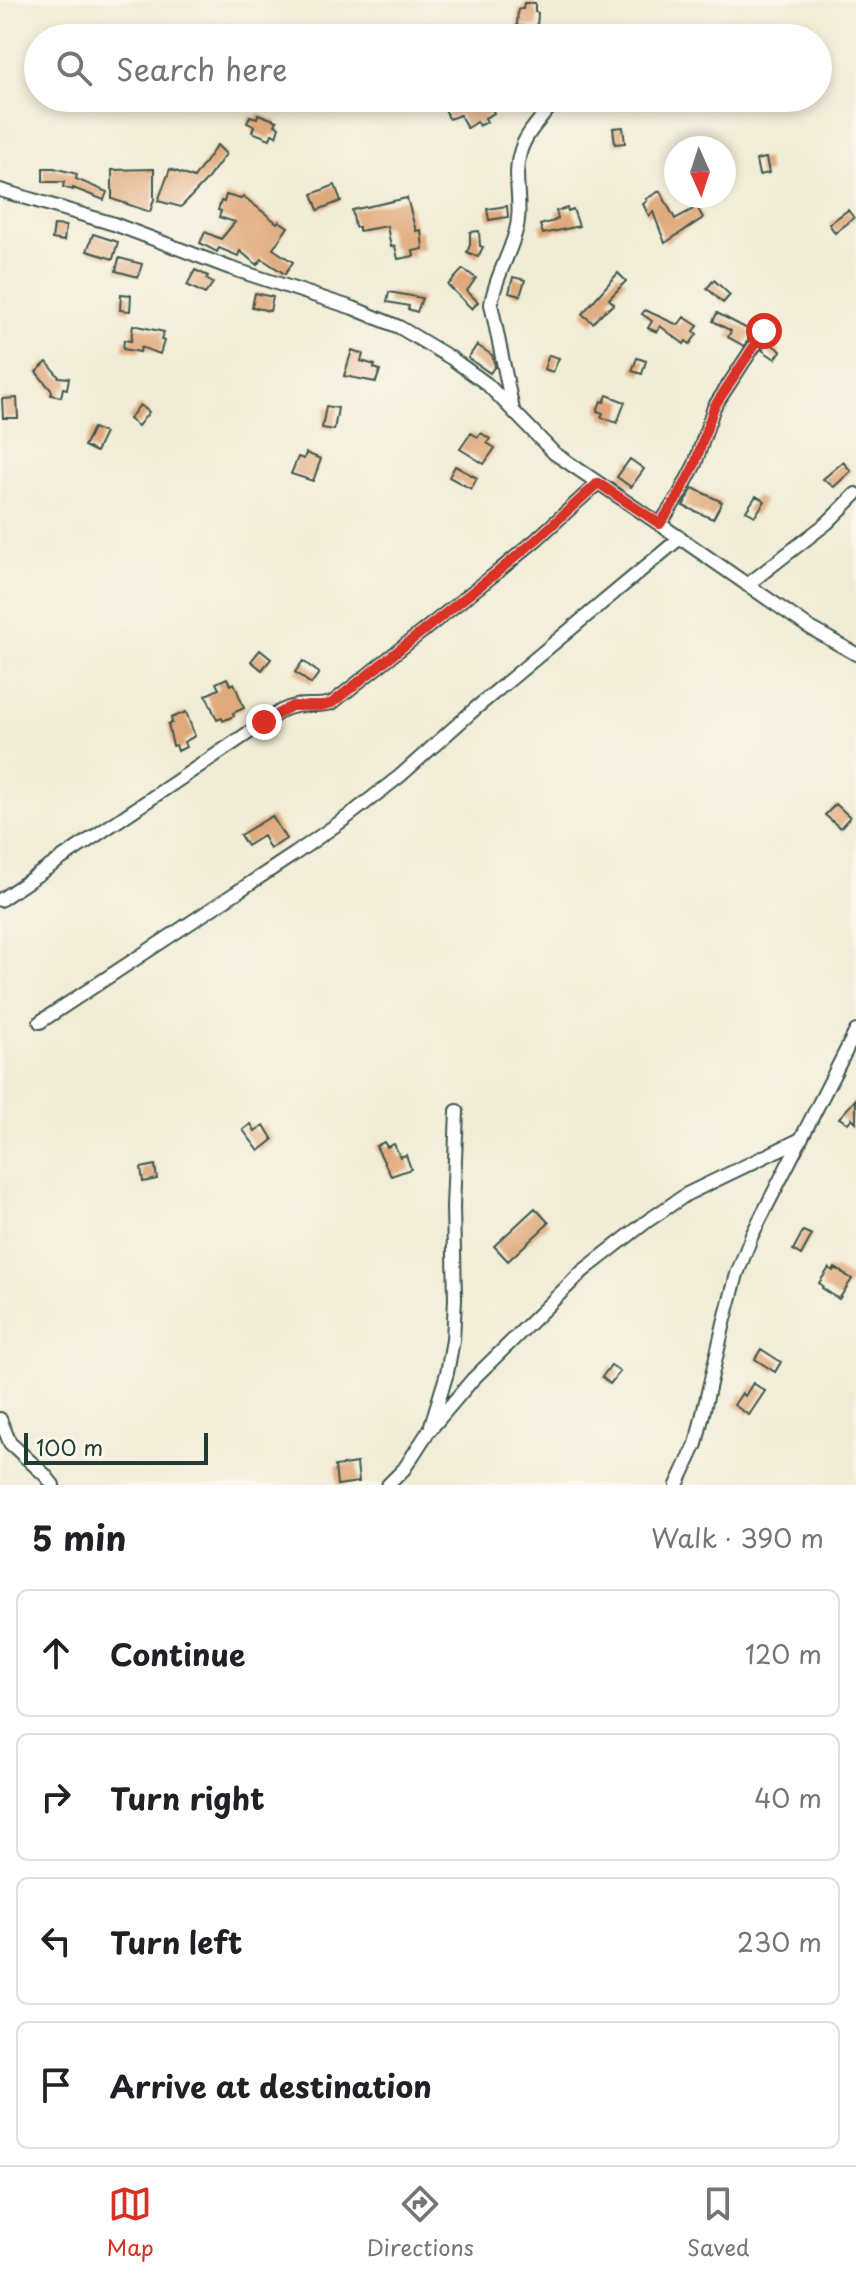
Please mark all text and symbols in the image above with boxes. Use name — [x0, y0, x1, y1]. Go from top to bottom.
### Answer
search box — [24, 24, 832, 112]
icon: search — [52, 46, 96, 90]
text: Search here — [116, 46, 288, 91]
north arrow — [664, 136, 736, 208]
route start — [746, 313, 782, 349]
route end — [246, 704, 282, 740]
scale bar — [24, 1429, 208, 1465]
text: 100 m — [36, 1430, 103, 1463]
text: 5 min — [32, 1511, 126, 1563]
text: Walk · 390 m — [651, 1518, 824, 1557]
icon: ahead — [34, 1631, 78, 1675]
text: Continue — [110, 1631, 245, 1676]
text: 120 m — [745, 1634, 822, 1673]
icon: right — [34, 1775, 78, 1819]
text: Turn right — [110, 1775, 265, 1820]
text: 40 m — [754, 1778, 822, 1817]
icon: left — [34, 1919, 78, 1963]
text: Turn left — [110, 1919, 242, 1964]
text: 230 m — [737, 1922, 822, 1961]
icon: arrive — [34, 2063, 78, 2107]
text: Arrive at destination — [110, 2063, 432, 2108]
tab: Map — [107, 2182, 154, 2263]
tab: Directions — [367, 2182, 474, 2263]
tab: Saved — [687, 2182, 749, 2263]

